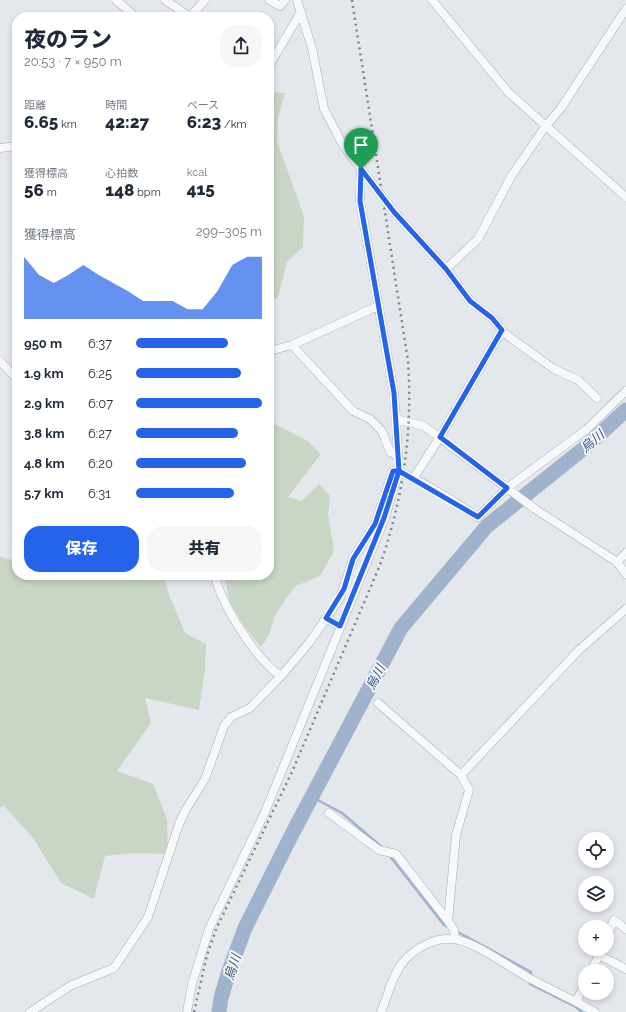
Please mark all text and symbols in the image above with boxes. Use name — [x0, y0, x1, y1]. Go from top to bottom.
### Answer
button: share — [220, 25, 262, 67]
text: 夜のラン — [24, 26, 112, 52]
text: 20:53 · 7 × 950 m — [24, 54, 122, 69]
text: 距離 — [24, 99, 46, 112]
text: 時間 — [105, 99, 127, 112]
text: ペース — [187, 99, 219, 112]
text: 6.65 — [24, 112, 58, 132]
text: 42:27 — [105, 112, 149, 132]
text: 6:23 — [187, 112, 221, 132]
text: km — [58, 118, 77, 131]
text: /km — [221, 118, 247, 131]
pin — [344, 128, 378, 169]
icon: arrive — [350, 134, 372, 156]
text: kcal — [187, 166, 207, 179]
text: 獲得標高 — [24, 167, 68, 180]
text: 心拍数 — [105, 167, 138, 180]
text: 415 — [187, 179, 215, 199]
text: 56 — [24, 180, 44, 200]
text: 148 — [105, 180, 134, 200]
text: m — [44, 186, 57, 199]
text: bpm — [134, 186, 161, 199]
text: 299–305 m — [196, 224, 262, 239]
text: 獲得標高 — [24, 227, 76, 242]
text: 950 m — [24, 336, 62, 351]
text: 6:37 — [88, 336, 112, 351]
text: 1.9 km — [24, 366, 63, 381]
text: 6:25 — [88, 366, 112, 381]
text: 2.9 km — [24, 396, 64, 411]
text: 6:07 — [88, 396, 113, 411]
text: 3.8 km — [24, 426, 65, 441]
text: 6:27 — [88, 426, 112, 441]
water label: 烏川 — [578, 426, 609, 456]
text: 4.8 km — [24, 456, 65, 471]
text: 6:20 — [88, 456, 113, 471]
text: 5.7 km — [24, 486, 64, 501]
text: 6:31 — [88, 486, 111, 501]
button: 保存 — [24, 526, 139, 572]
button: 共有 — [147, 526, 262, 572]
water label: 烏川 — [363, 660, 389, 692]
map controls — [578, 832, 614, 1000]
button: locate — [578, 832, 614, 868]
button: layers — [578, 876, 614, 912]
button: + — [578, 920, 614, 956]
water label: 烏川 — [221, 951, 244, 982]
button: − — [578, 964, 614, 1000]

